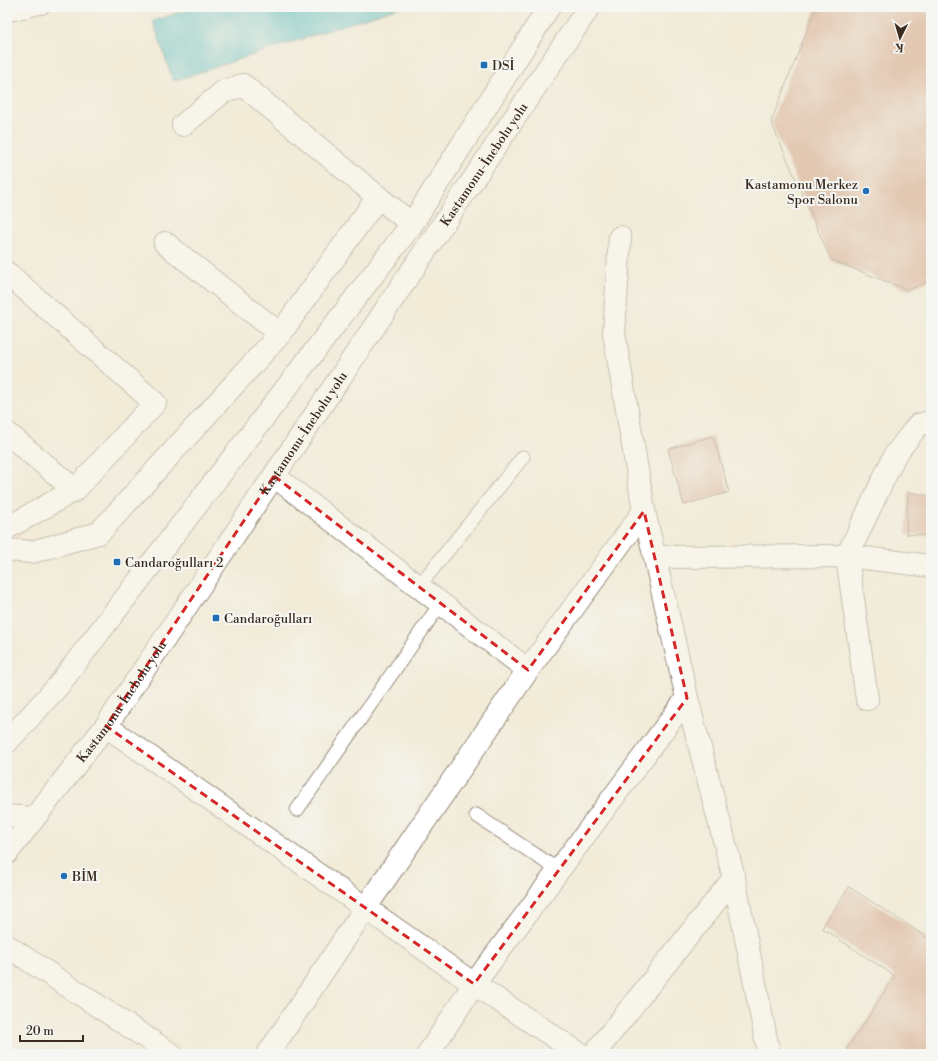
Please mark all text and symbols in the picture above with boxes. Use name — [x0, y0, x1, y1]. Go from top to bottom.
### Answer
north arrow — [880, 18, 920, 58]
text: K — [893, 40, 904, 54]
place label: DSİ — [492, 57, 515, 74]
marker: DSİ — [479, 60, 489, 70]
street label: Kastamonu-İnebolu yolu — [437, 99, 532, 229]
place label: Kastamonu Merkez Spor Salonu — [745, 177, 859, 208]
marker: Kastamonu Merkez Spor Salonu — [861, 186, 871, 196]
street label: Kastamonu-İnebolu yolu — [256, 368, 351, 498]
place label: Candaroğulları 2 — [125, 555, 223, 571]
marker: Candaroğulları 2 — [112, 557, 122, 567]
place label: Candaroğulları — [224, 611, 312, 627]
marker: Candaroğulları — [211, 613, 221, 623]
street label: Kastamonu-İnebolu yolu — [74, 637, 170, 766]
place label: BİM — [71, 868, 98, 885]
marker: BİM — [59, 871, 69, 881]
scale bar — [20, 1017, 83, 1043]
text: 20 m — [26, 1024, 54, 1039]

